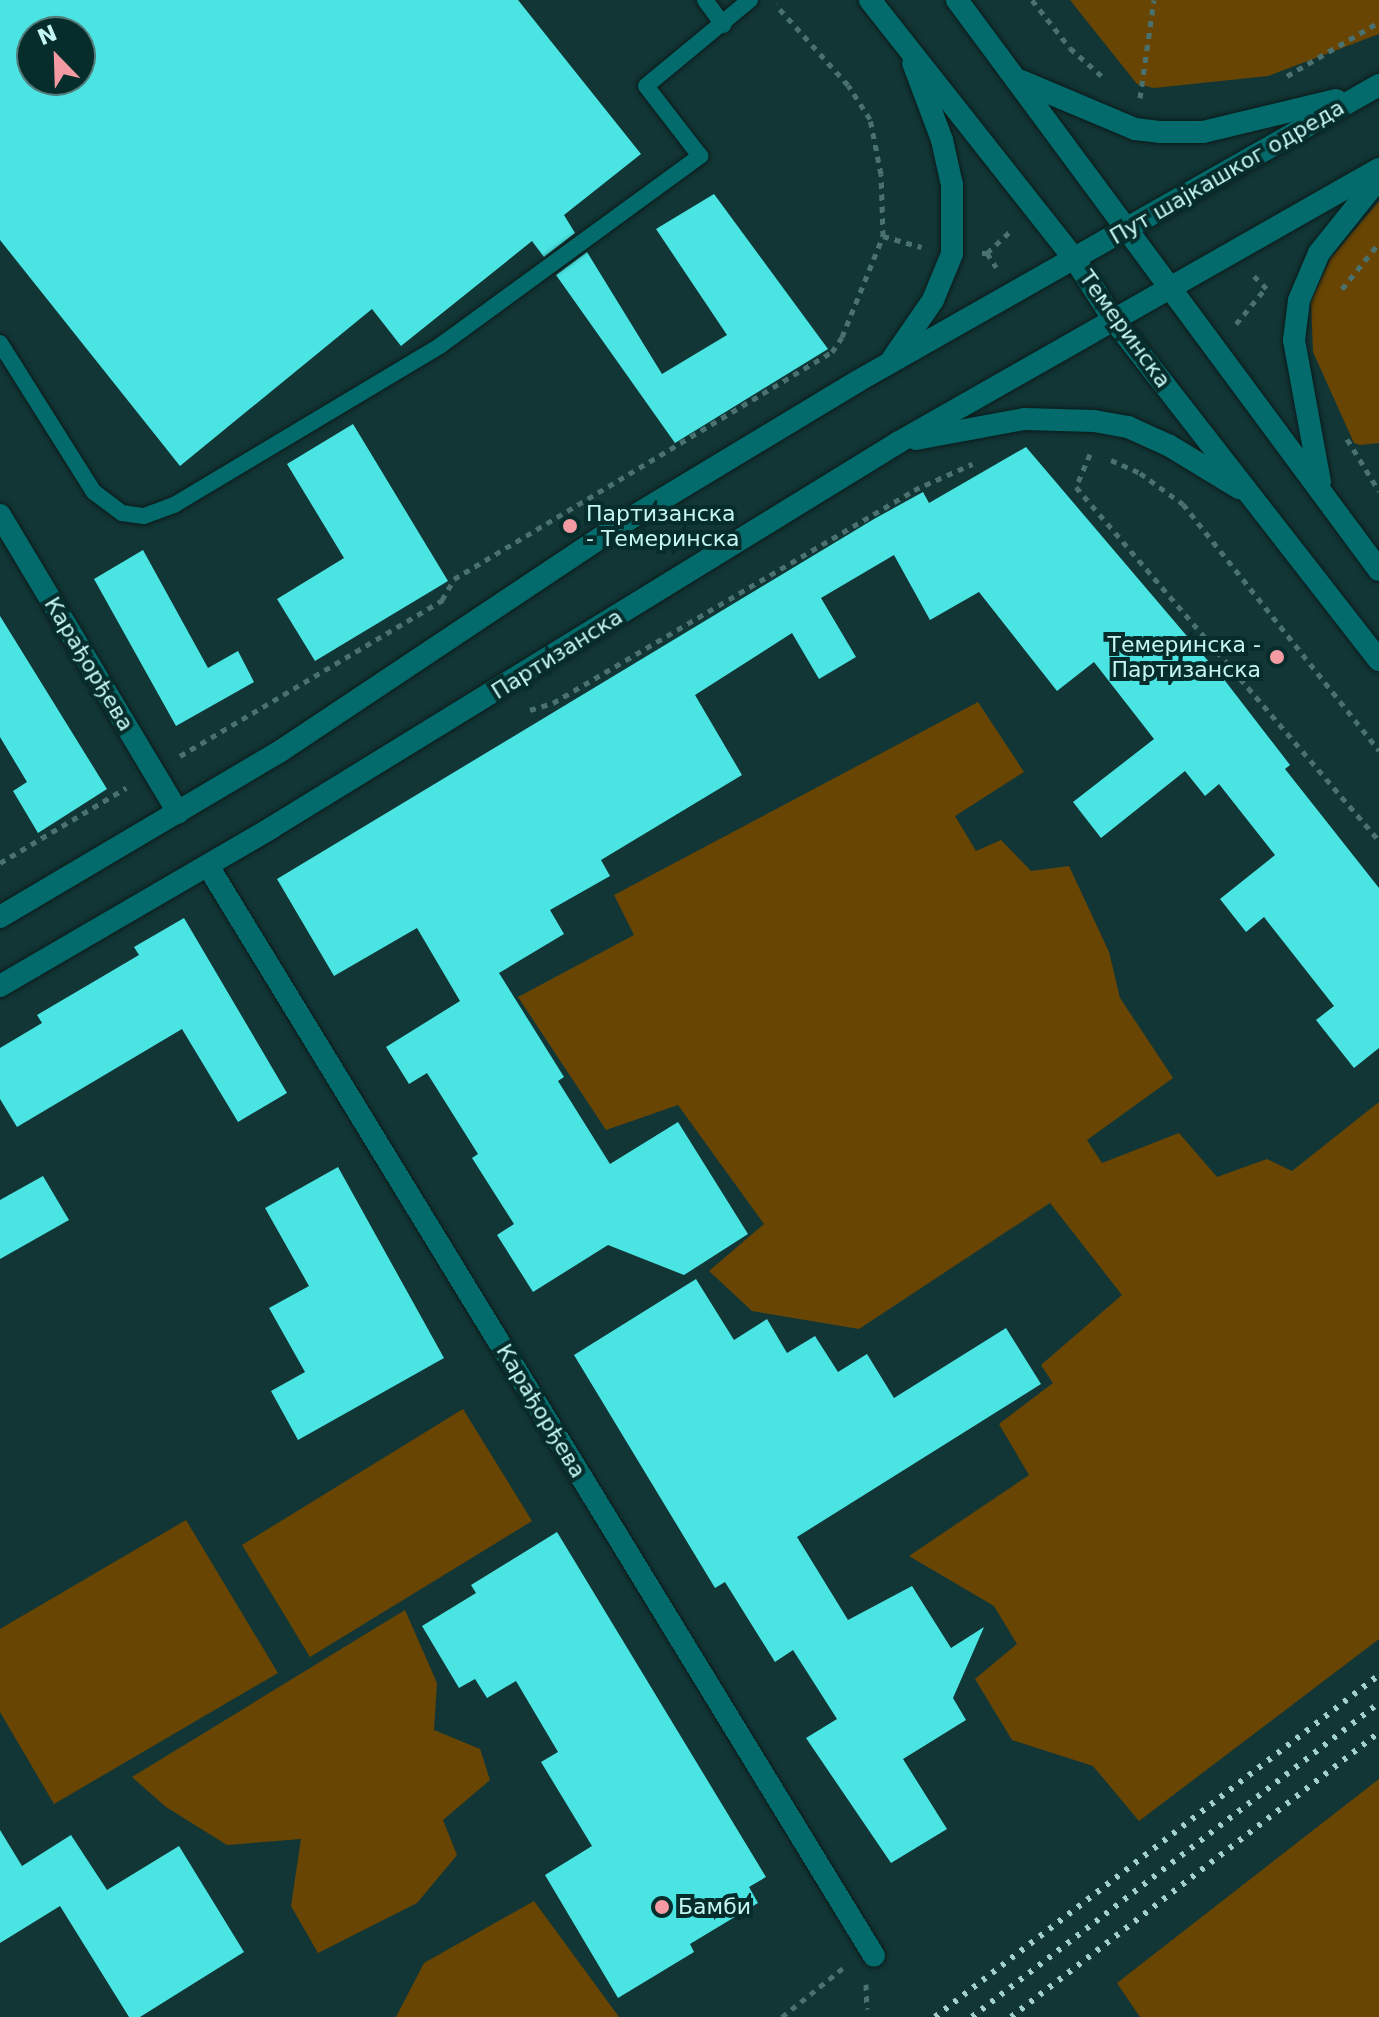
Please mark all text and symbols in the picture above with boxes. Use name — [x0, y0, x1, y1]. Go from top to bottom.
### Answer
north arrow — [16, 16, 96, 96]
text: N — [34, 20, 61, 50]
street label: Пут шајкашког одреда — [1105, 94, 1349, 250]
street label: Темеринска — [1074, 265, 1176, 393]
place label: Партизанска - Темеринска — [586, 500, 740, 552]
marker: Партизанска - Темеринска — [561, 517, 579, 535]
street label: Карађорђева — [39, 592, 139, 736]
street label: Партизанска — [487, 603, 627, 705]
place label: Темеринска - Партизанска — [1107, 631, 1261, 682]
marker: Темеринска - Партизанска — [1268, 648, 1286, 666]
street label: Карађорђева — [491, 1339, 591, 1483]
place label: Бамби — [678, 1894, 751, 1920]
marker: Бамби — [653, 1898, 671, 1916]

